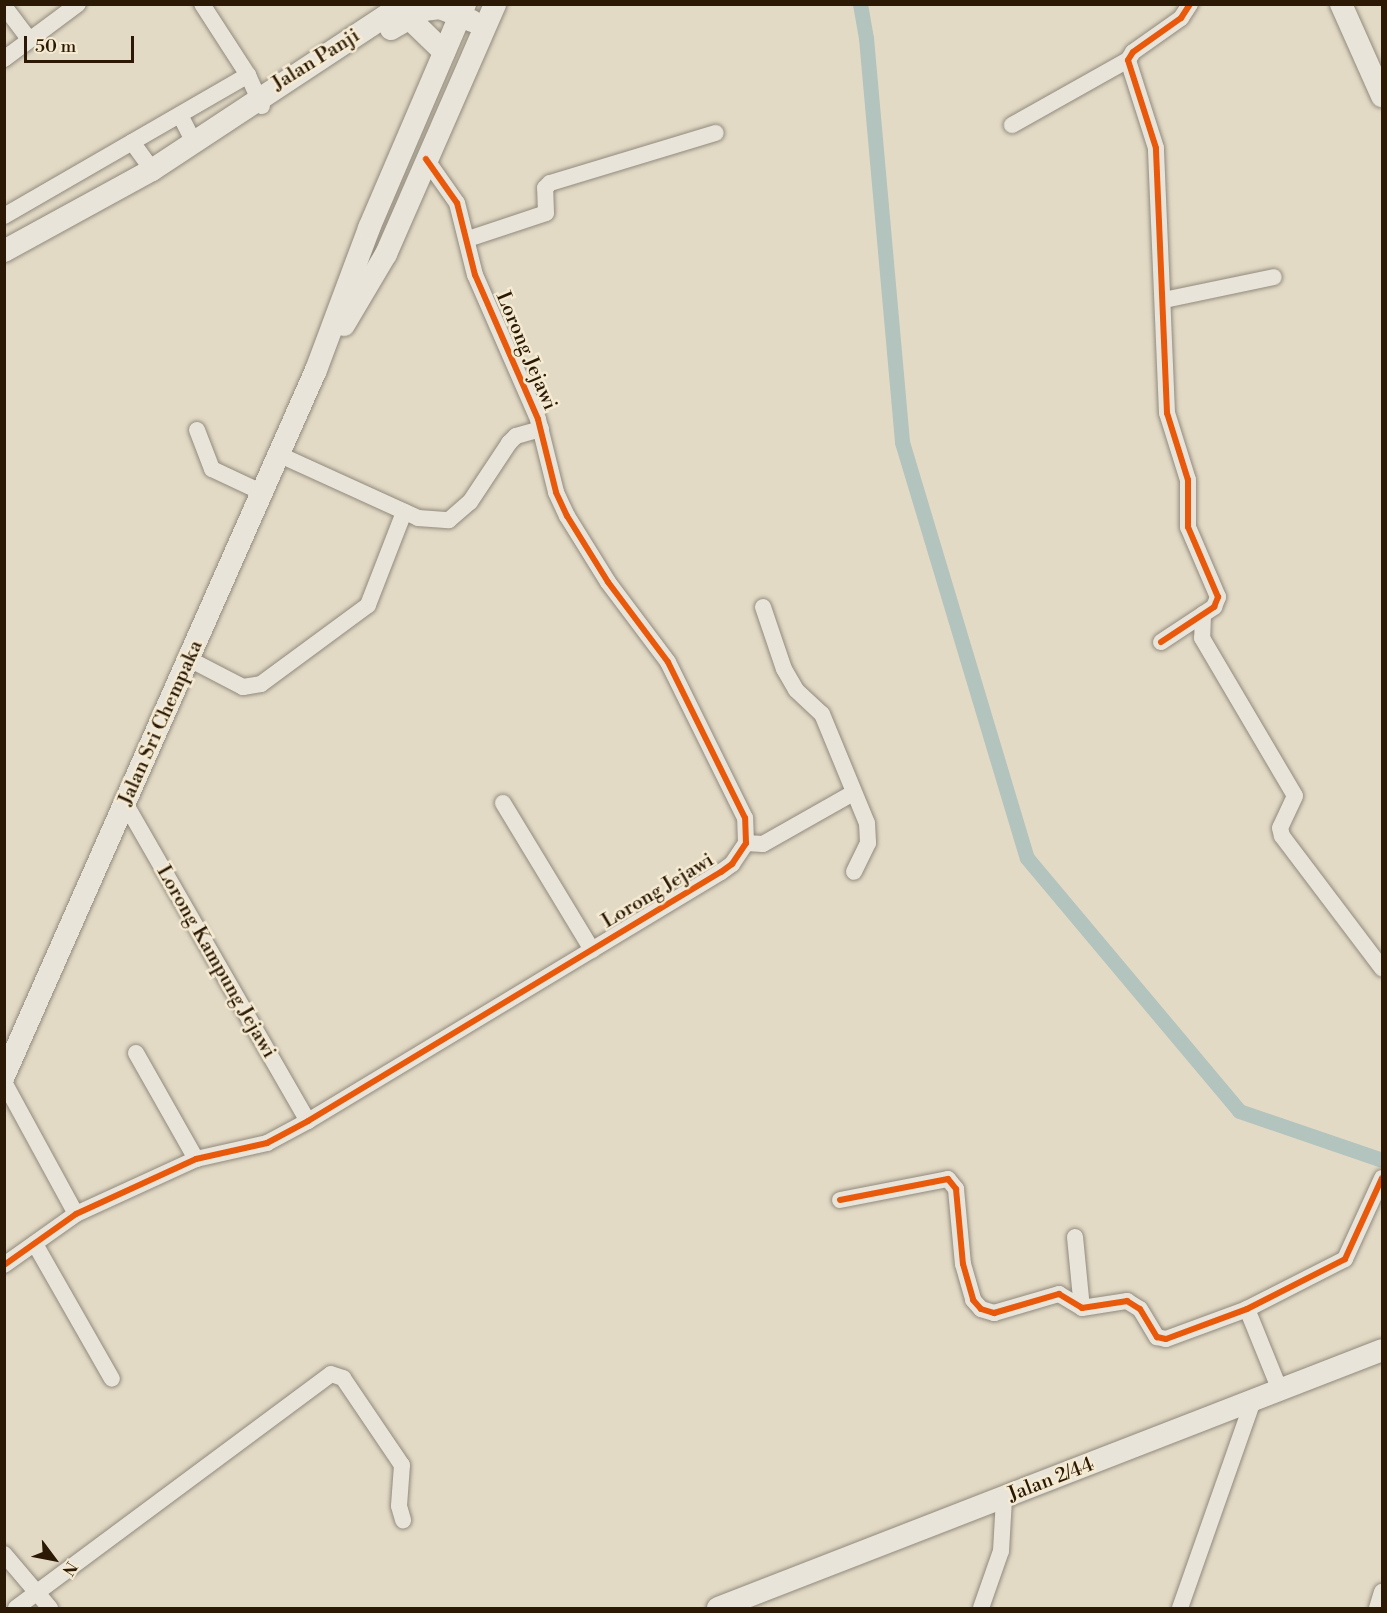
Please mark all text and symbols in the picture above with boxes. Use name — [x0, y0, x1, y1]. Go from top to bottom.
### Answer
scale bar — [27, 24, 136, 62]
street label: Jalan Panji — [268, 24, 364, 96]
text: 50 m — [35, 35, 76, 58]
street label: Lorong Jejawi — [490, 288, 562, 414]
street label: Jalan Sri Chempaka — [114, 637, 208, 809]
street label: Lorong Jejawi — [598, 848, 718, 934]
street label: Lorong Kampung Jejawi — [151, 861, 281, 1063]
street label: Jalan 2/44 — [1005, 1453, 1097, 1507]
north arrow — [24, 1529, 84, 1589]
text: N — [57, 1558, 81, 1579]

